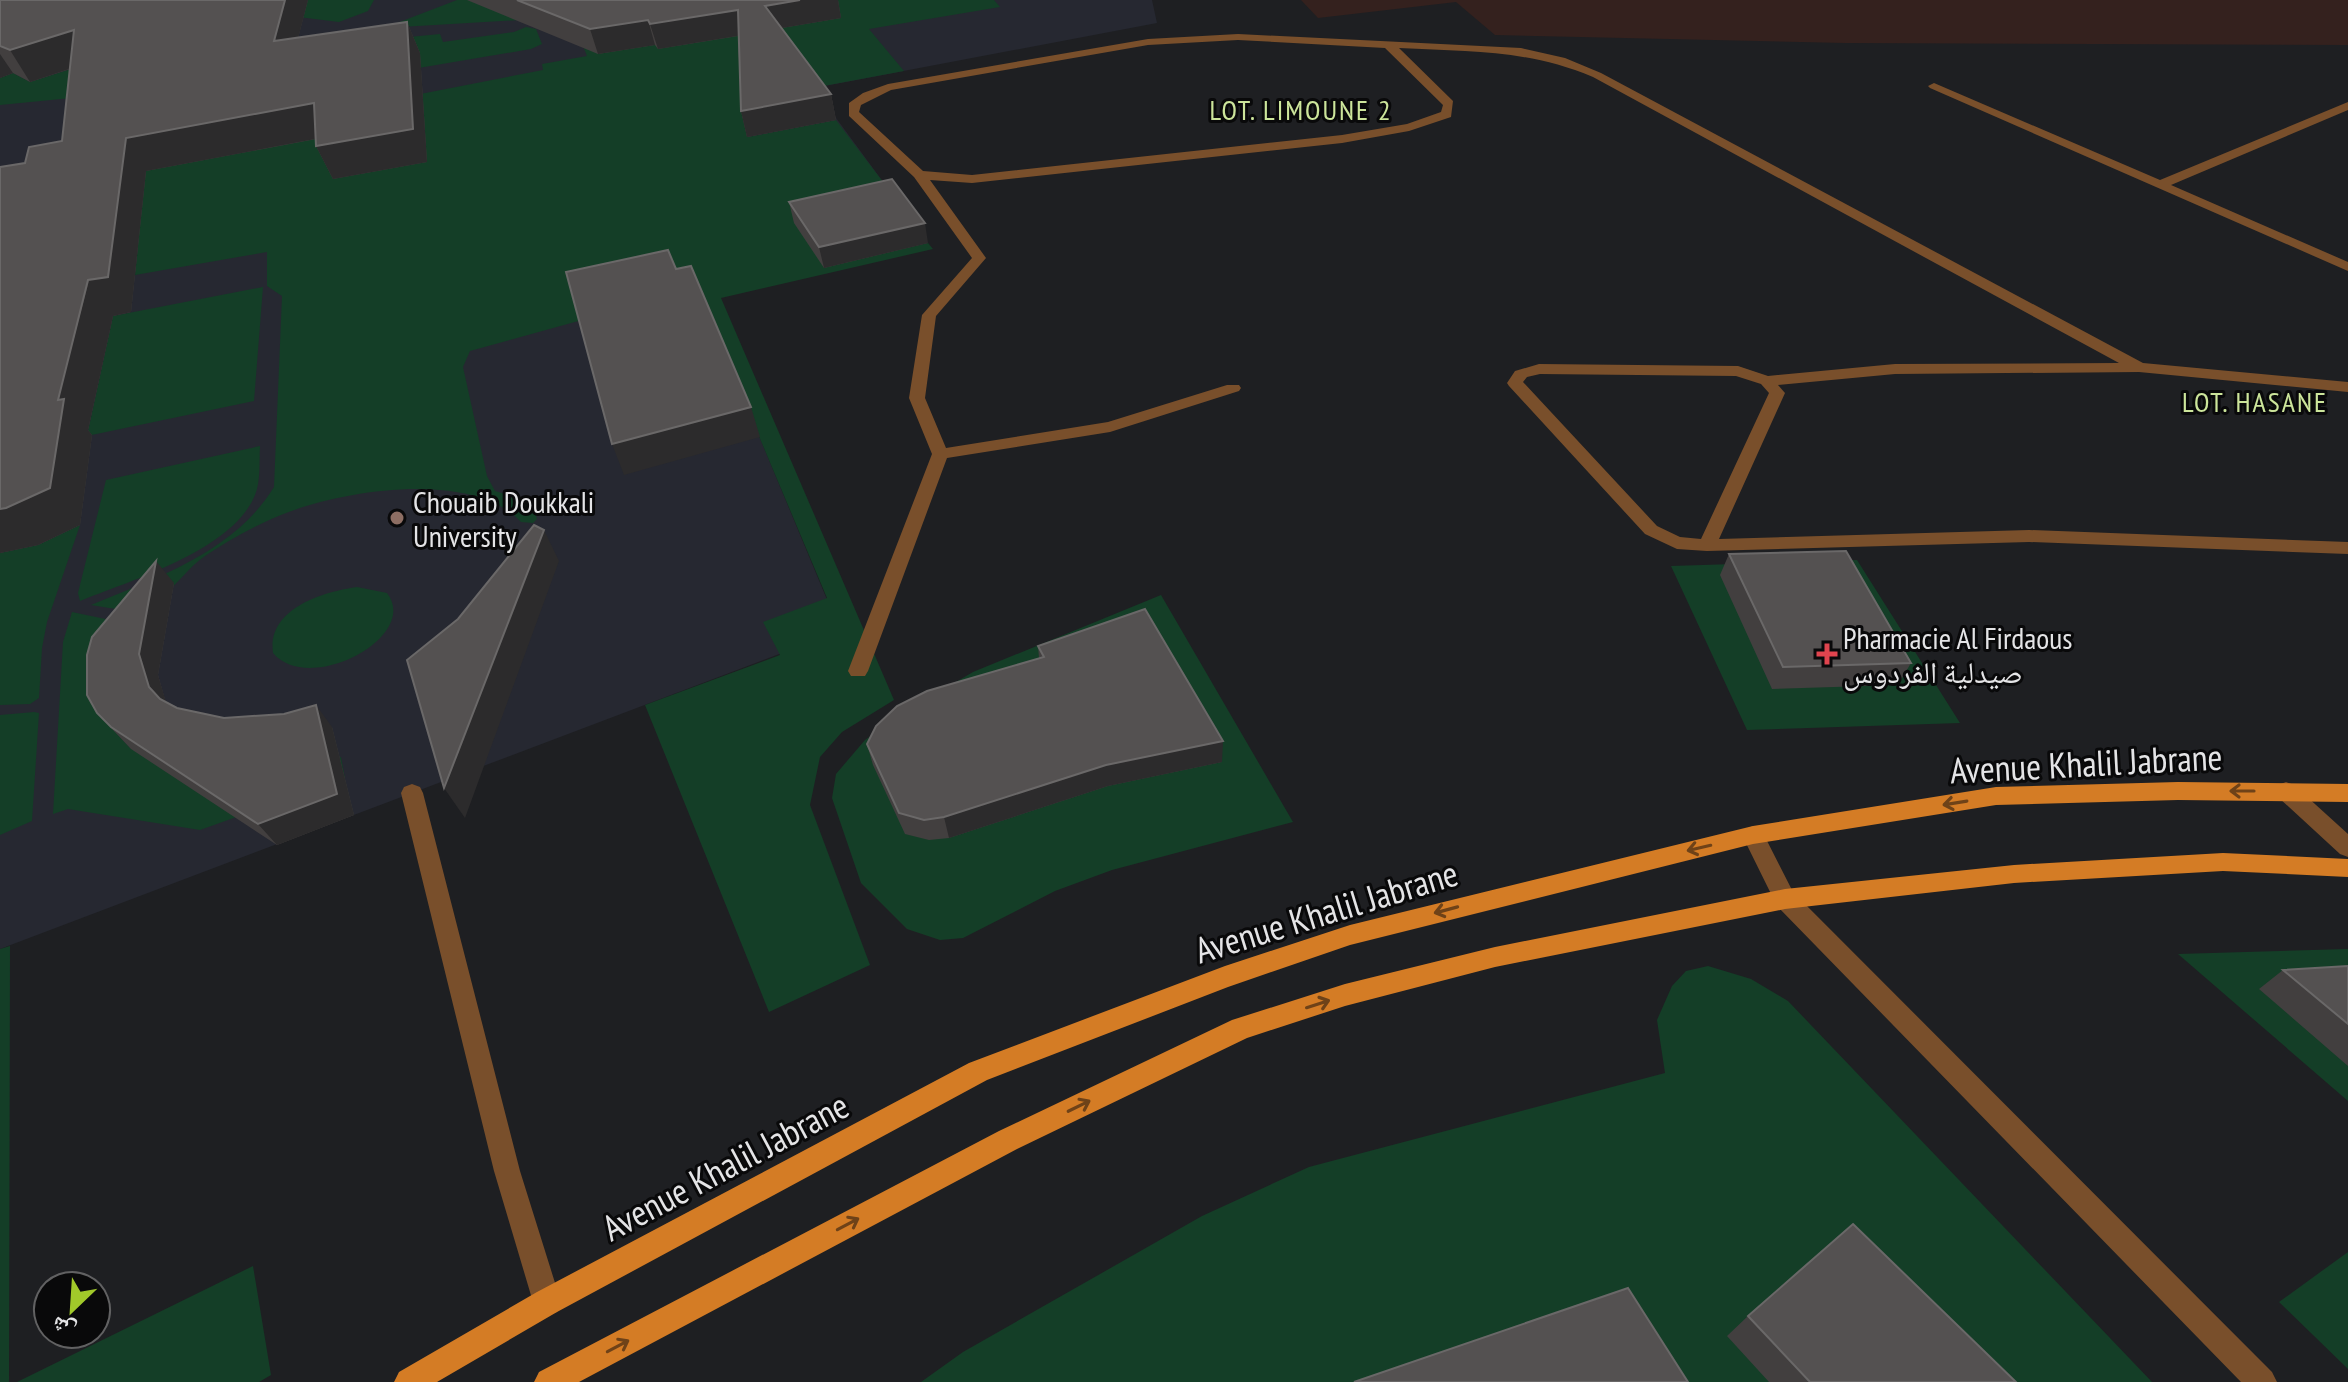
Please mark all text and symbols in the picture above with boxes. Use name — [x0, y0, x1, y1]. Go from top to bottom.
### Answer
district label: LOT. LIMOUNE 2 — [1209, 91, 1393, 128]
district label: LOT. HASANE — [2182, 383, 2328, 420]
place label: Chouaib Doukkali University — [413, 482, 594, 555]
marker: Chouaib Doukkali University — [388, 509, 406, 527]
place label: Pharmacie Al Firdaous صيدلية الفردوس — [1843, 618, 2072, 691]
marker: Pharmacie Al Firdaous صيدلية الفردوس — [1818, 645, 1836, 663]
street label: Avenue Khalil Jabrane — [1949, 732, 2223, 794]
one-way arrow — [2229, 783, 2256, 799]
one-way arrow — [1942, 796, 1968, 811]
one-way arrow — [1686, 841, 1712, 856]
street label: Avenue Khalil Jabrane — [1189, 849, 1463, 973]
one-way arrow — [1434, 904, 1460, 919]
one-way arrow — [1305, 996, 1330, 1010]
street label: Avenue Khalil Jabrane — [594, 1081, 856, 1251]
one-way arrow — [1067, 1098, 1091, 1113]
one-way arrow — [836, 1216, 859, 1232]
north arrow — [32, 1270, 112, 1350]
text: ش — [47, 1311, 80, 1346]
one-way arrow — [606, 1337, 629, 1353]

